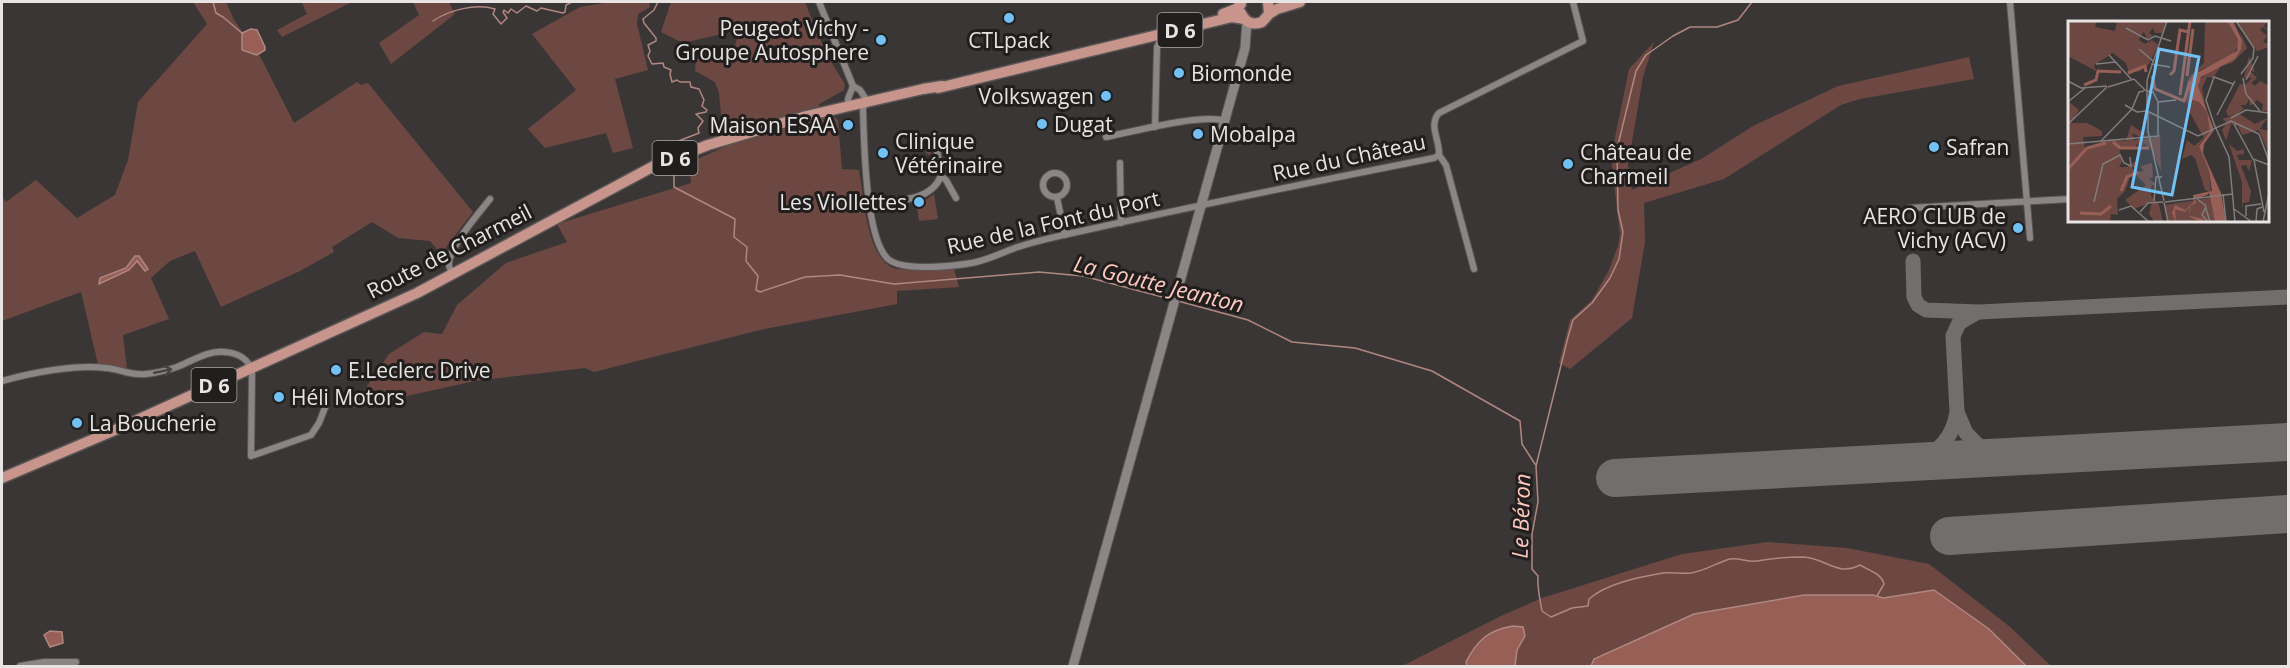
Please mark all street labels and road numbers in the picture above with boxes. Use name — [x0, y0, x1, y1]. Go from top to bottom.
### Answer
road number: D 6 — [1158, 13, 1202, 47]
street label: Rue du Château — [1270, 127, 1428, 187]
road number: D 6 — [652, 141, 698, 175]
street label: Rue de la Font du Port — [944, 184, 1162, 260]
street label: Route de Charmeil — [362, 197, 536, 305]
road number: D 6 — [192, 368, 236, 402]

